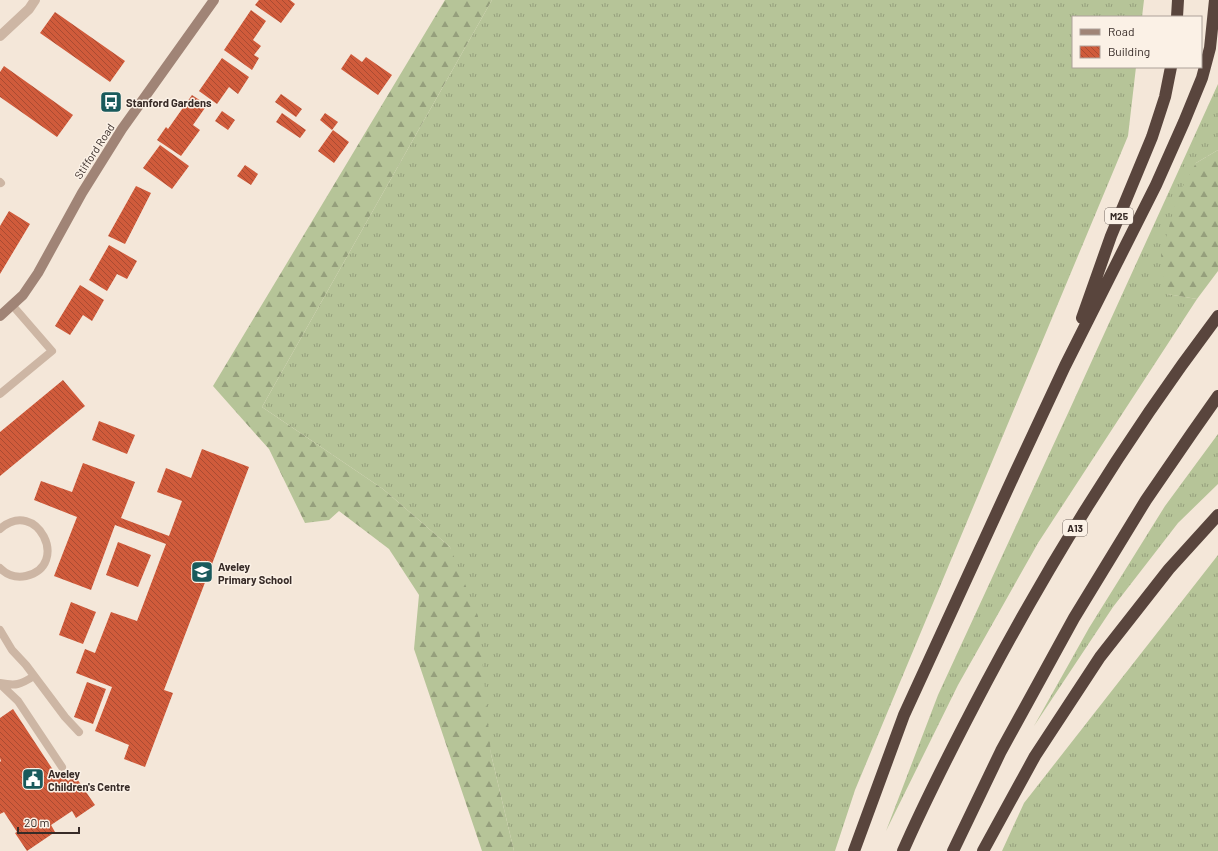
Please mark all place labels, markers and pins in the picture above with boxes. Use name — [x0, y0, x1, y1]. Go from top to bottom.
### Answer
bus stop icon: Stanford Gardens — [98, 89, 124, 115]
place label: Stanford Gardens — [126, 96, 212, 109]
school or university icon: Aveley Primary School — [189, 559, 215, 585]
place label: Aveley Primary School — [218, 560, 292, 586]
public building icon: Aveley Children's Centre — [20, 766, 46, 792]
place label: Aveley Children's Centre — [48, 767, 130, 793]

